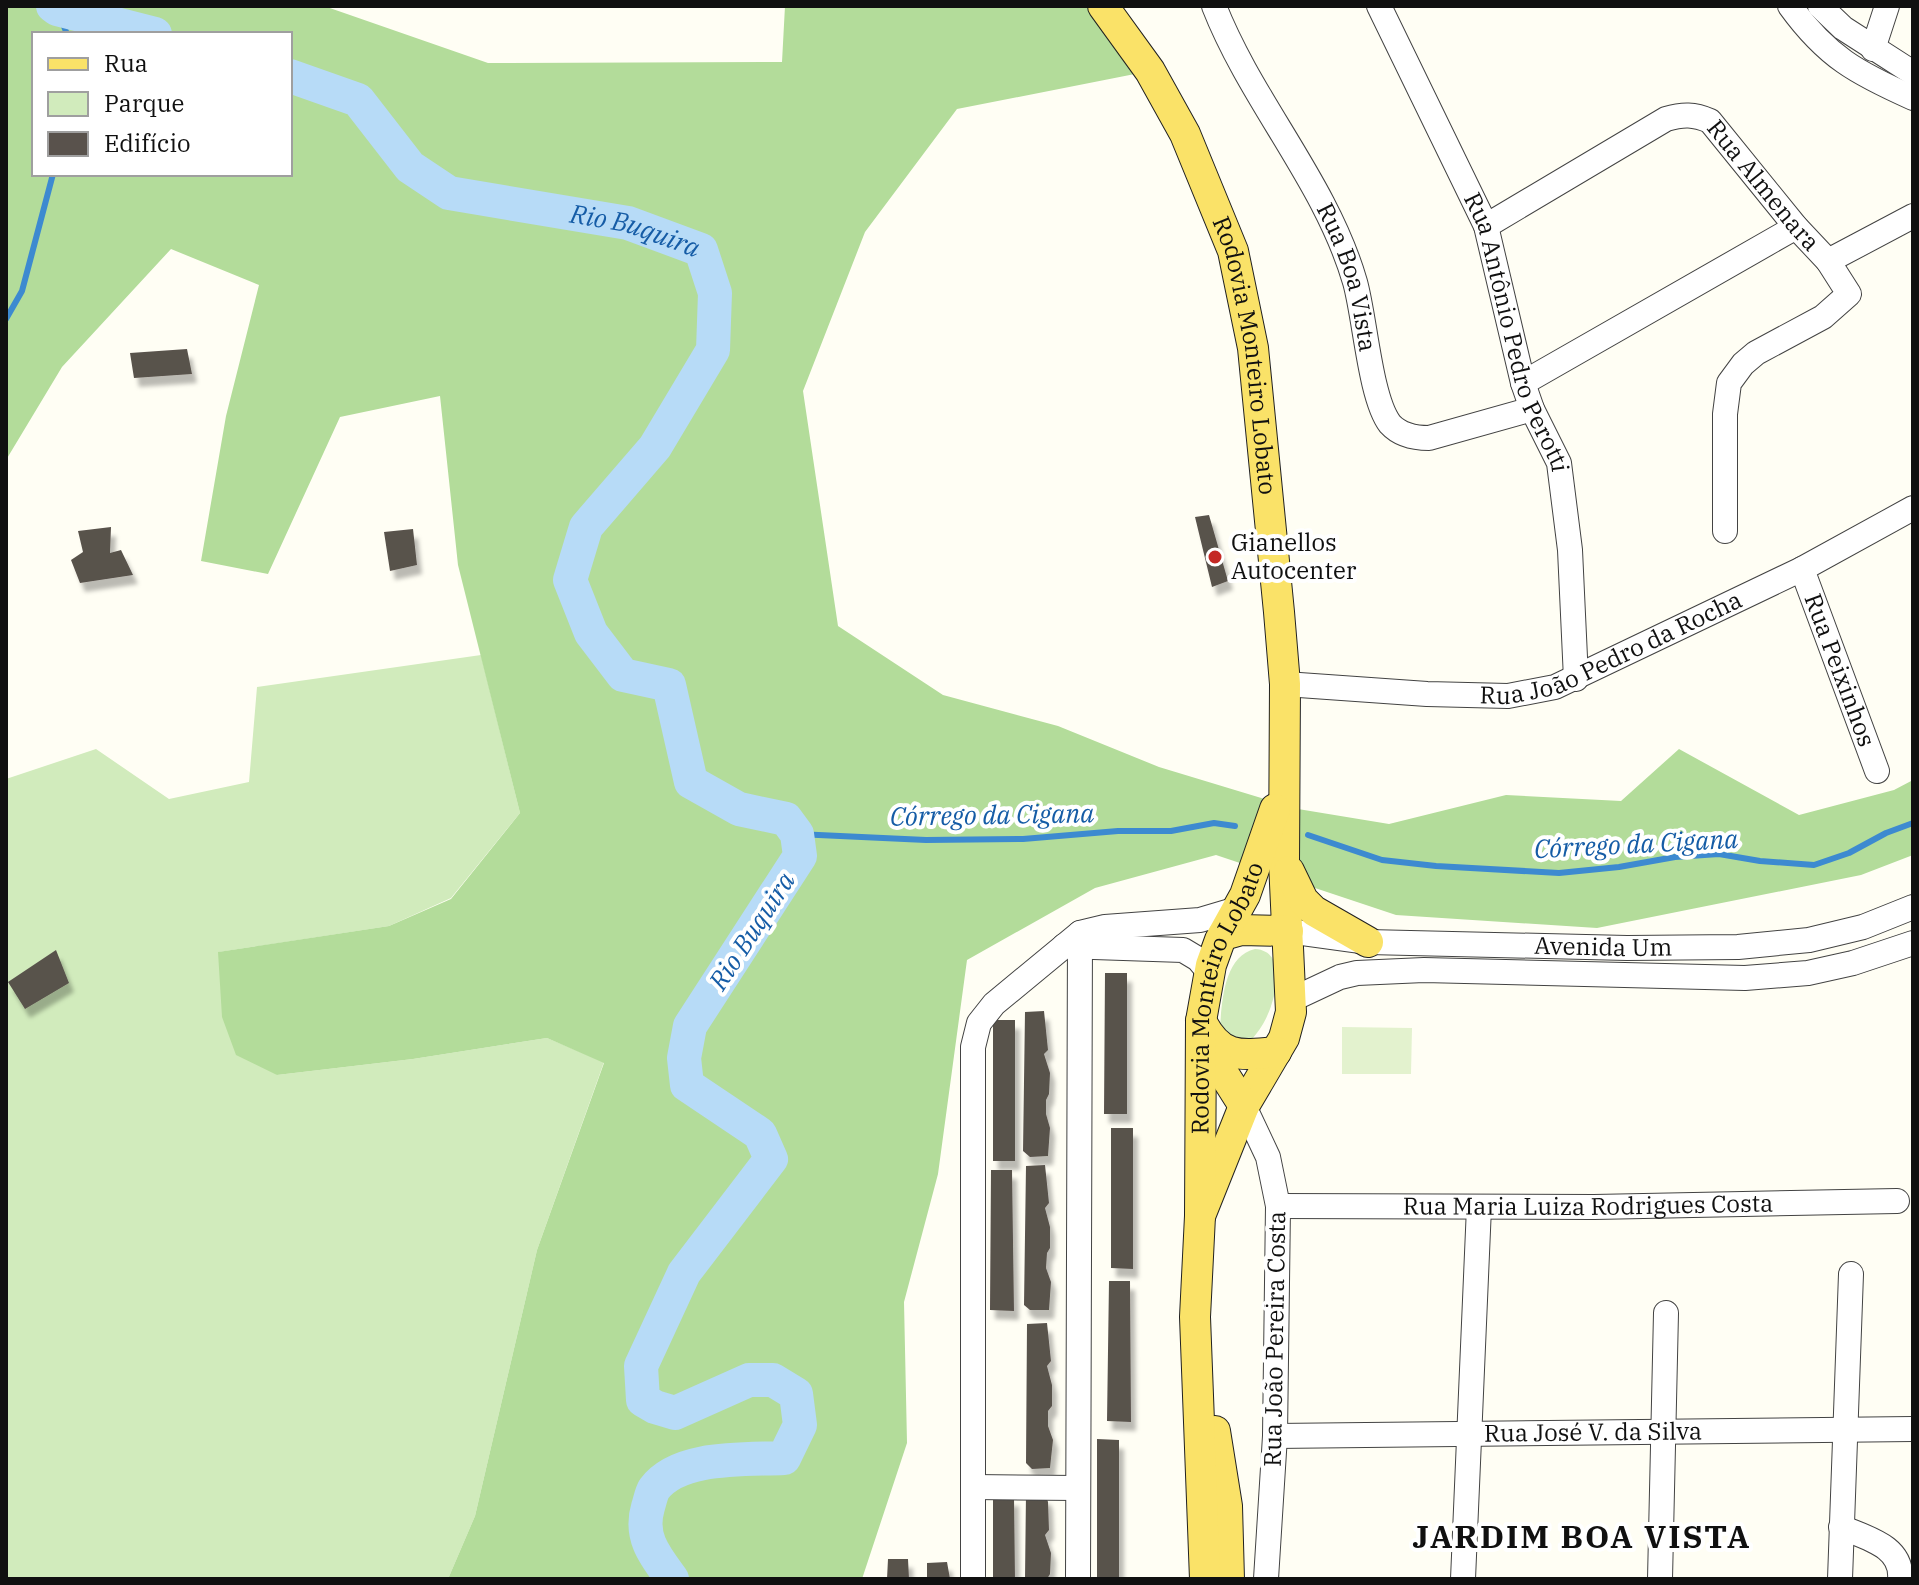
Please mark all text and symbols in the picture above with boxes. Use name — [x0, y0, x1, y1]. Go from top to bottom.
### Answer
legend — [32, 32, 292, 176]
text: Rua — [104, 47, 148, 79]
text: Parque — [104, 87, 184, 119]
street label: Rua Almenara — [1700, 113, 1827, 257]
text: Edifício — [104, 127, 191, 159]
street label: Rua Antônio Pedro Perotti — [1457, 187, 1577, 474]
water label: Rio Buquira — [567, 195, 705, 264]
street label: Rua Boa Vista — [1310, 197, 1385, 354]
street label: Rodovia Monteiro Lobato — [1205, 211, 1284, 496]
place label: Gianellos Autocenter — [1231, 526, 1357, 586]
marker: Gianellos Autocenter — [1206, 548, 1224, 566]
street label: Rua João Pedro da Rocha — [1479, 583, 1747, 711]
street label: Rua Peixinhos — [1797, 589, 1884, 751]
water label: Córrego da Cigana — [889, 795, 1094, 833]
water label: Córrego da Cigana — [1533, 821, 1739, 865]
street label: Rodovia Monteiro Lobato — [1183, 857, 1270, 1135]
water label: Rio Buquira — [700, 865, 802, 997]
street label: Avenida Um — [1534, 929, 1672, 963]
street label: Rua Maria Luiza Rodrigues Costa — [1403, 1186, 1773, 1222]
street label: Rua João Pereira Costa — [1256, 1211, 1292, 1467]
street label: Rua José V. da Silva — [1484, 1414, 1702, 1449]
district label: JARDIM BOA VISTA — [1413, 1515, 1751, 1557]

